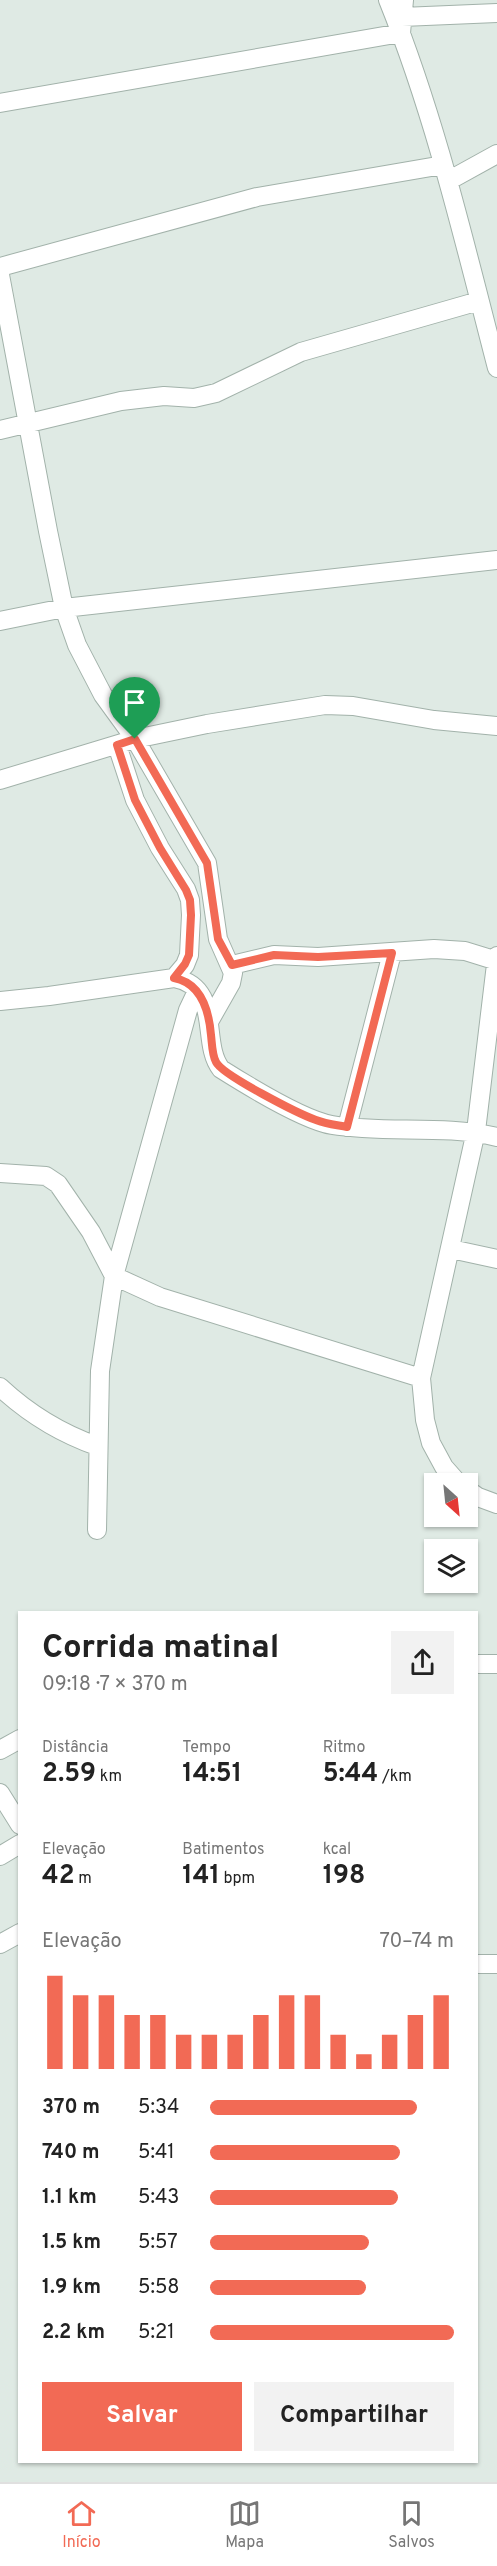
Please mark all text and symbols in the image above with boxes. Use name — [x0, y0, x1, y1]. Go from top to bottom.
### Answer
pin — [109, 677, 160, 739]
icon: arrive — [118, 686, 151, 719]
north arrow — [424, 1473, 478, 1527]
map controls — [424, 1473, 478, 1593]
button: layers — [424, 1539, 478, 1593]
text: Corrida matinal — [42, 1628, 279, 1670]
button: share — [391, 1631, 454, 1694]
text: 09:18 · 7 × 370 m — [42, 1672, 188, 1698]
text: Distância — [42, 1738, 108, 1758]
text: Tempo — [182, 1738, 231, 1758]
text: Ritmo — [323, 1738, 366, 1758]
text: 2.59 — [42, 1758, 96, 1791]
text: 14:51 — [182, 1758, 242, 1791]
text: 5:44 — [323, 1758, 378, 1791]
text: km — [96, 1767, 122, 1787]
text: /km — [378, 1767, 412, 1787]
text: Elevação — [42, 1840, 106, 1860]
text: Batimentos — [182, 1840, 264, 1860]
text: kcal — [323, 1840, 351, 1860]
text: 42 — [42, 1860, 75, 1893]
text: 141 — [182, 1860, 220, 1893]
text: 198 — [323, 1860, 365, 1893]
text: m — [75, 1869, 92, 1889]
text: bpm — [220, 1869, 255, 1889]
text: Elevação — [42, 1929, 122, 1955]
text: 70–74 m — [380, 1929, 454, 1955]
text: 370 m — [42, 2095, 100, 2121]
text: 5:34 — [138, 2095, 179, 2121]
text: 740 m — [42, 2140, 100, 2166]
text: 5:41 — [138, 2140, 175, 2166]
text: 1.1 km — [42, 2185, 97, 2211]
text: 5:43 — [138, 2185, 179, 2211]
text: 1.5 km — [42, 2230, 101, 2256]
text: 5:57 — [138, 2230, 178, 2256]
text: 1.9 km — [42, 2275, 101, 2301]
text: 5:58 — [138, 2275, 180, 2301]
text: 2.2 km — [42, 2320, 105, 2346]
text: 5:21 — [138, 2320, 175, 2346]
button: Salvar — [42, 2382, 242, 2451]
button: Compartilhar — [254, 2382, 454, 2451]
tab: Início — [62, 2497, 101, 2553]
tab: Mapa — [225, 2497, 264, 2553]
tab: Salvos — [388, 2497, 435, 2553]

